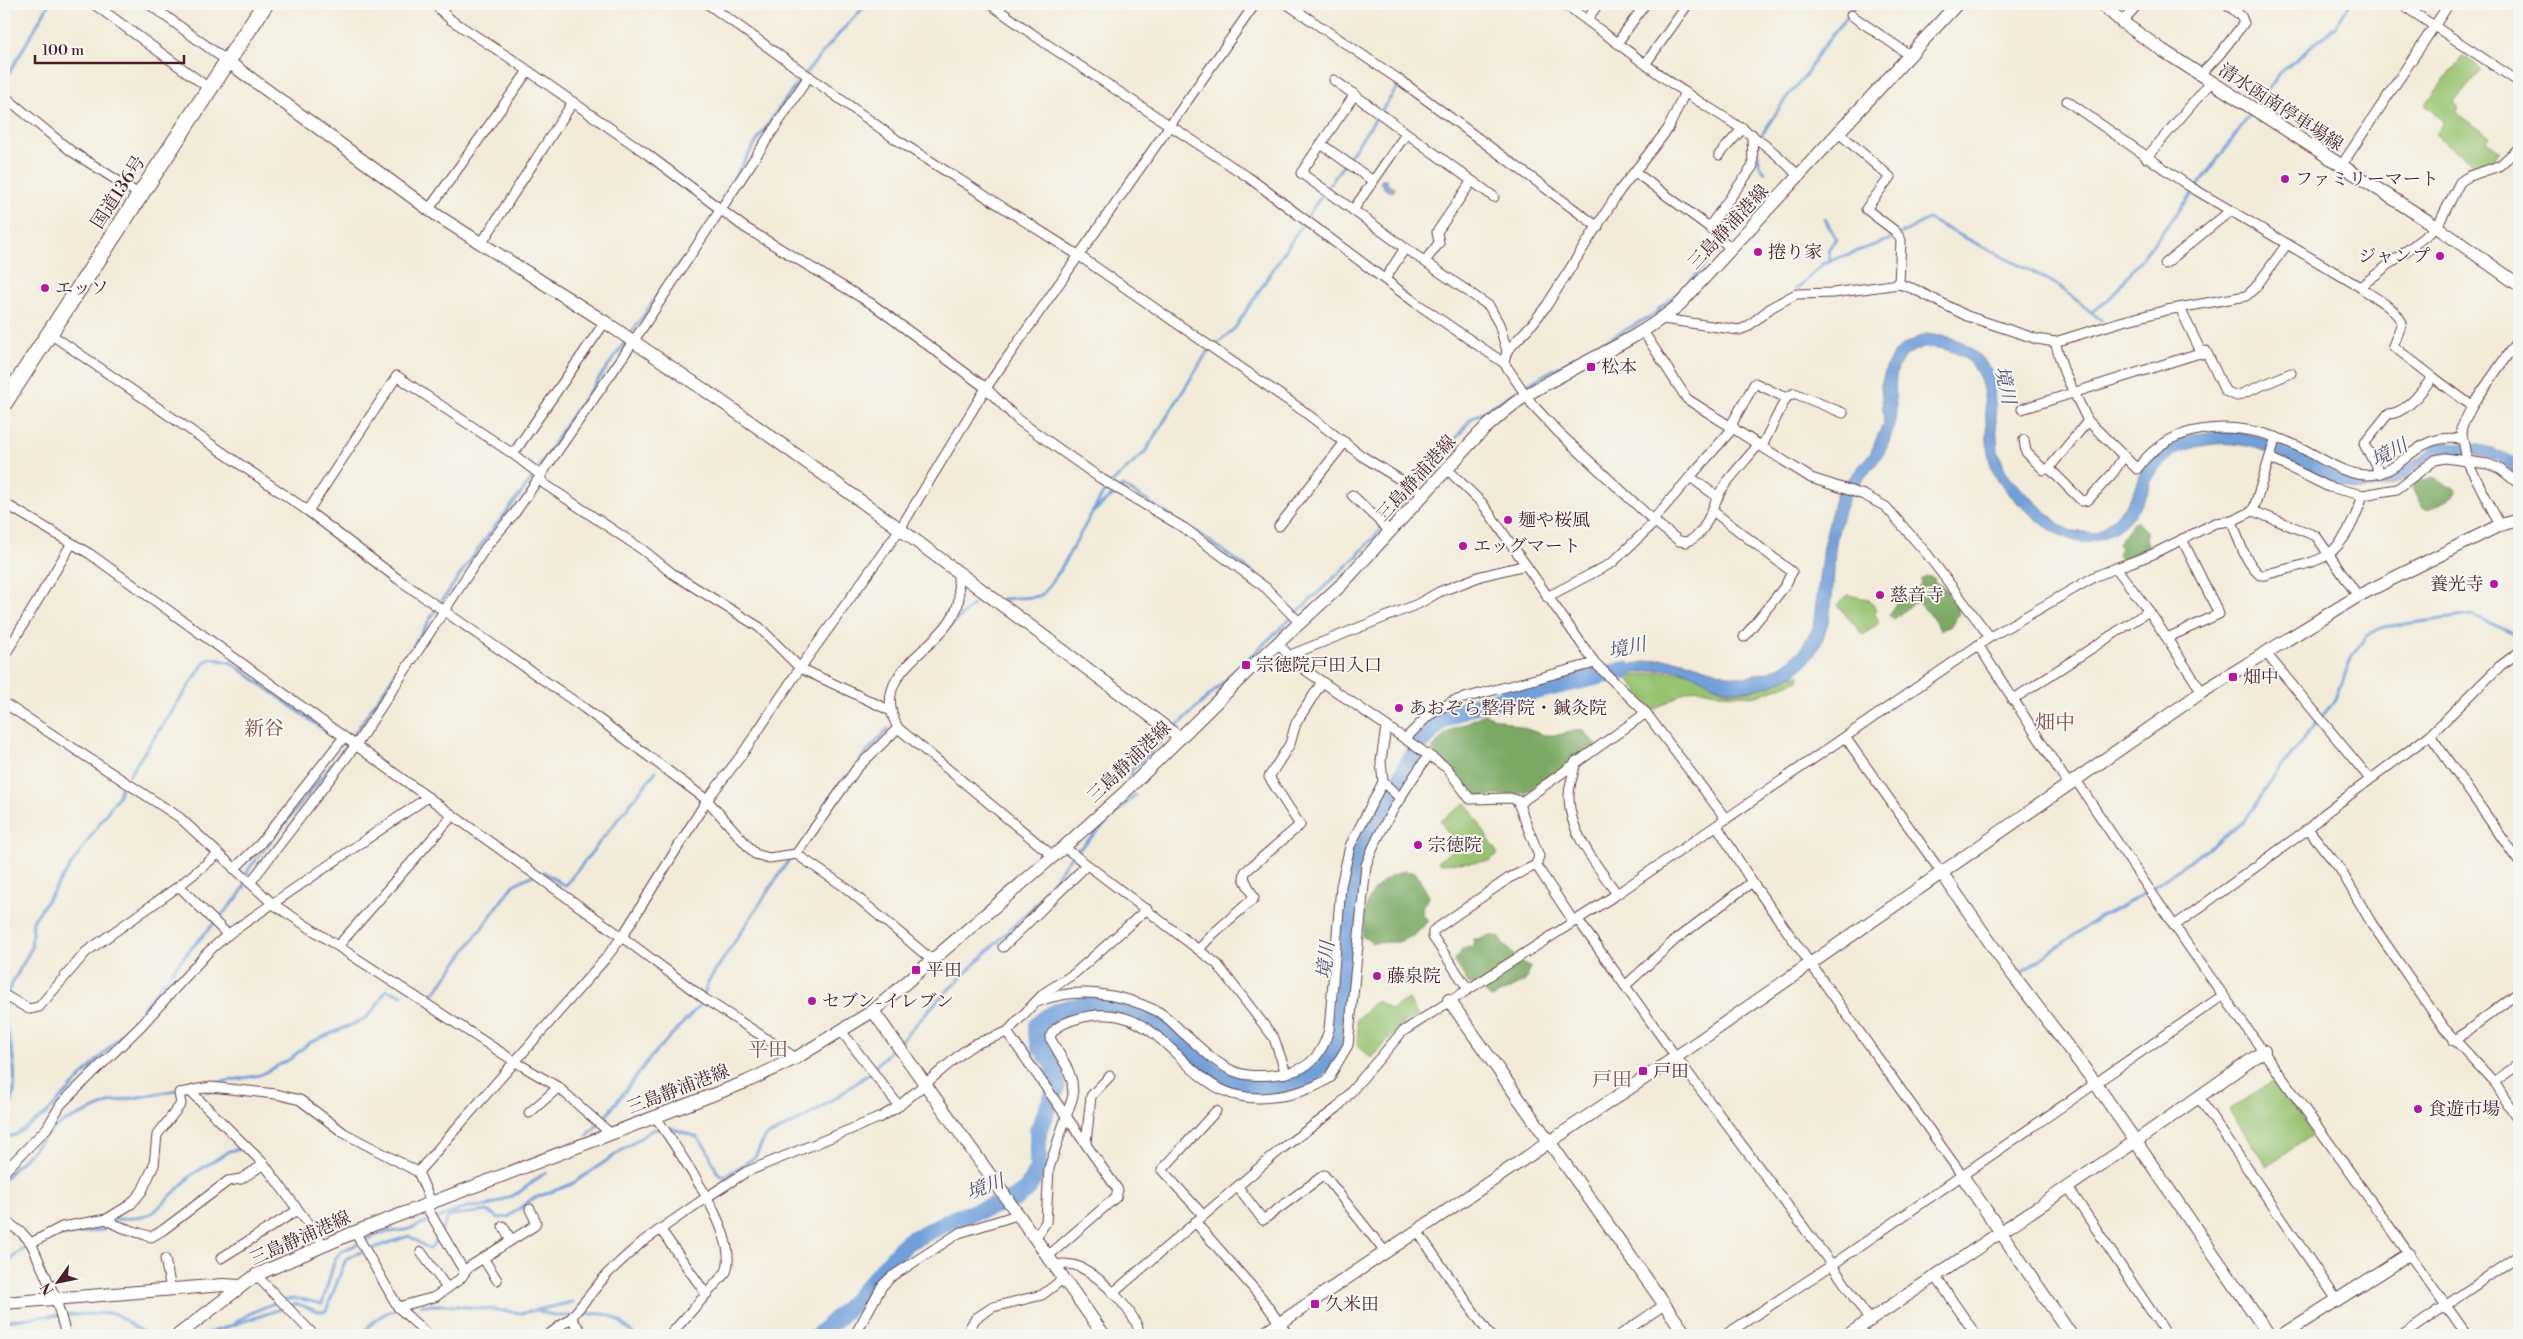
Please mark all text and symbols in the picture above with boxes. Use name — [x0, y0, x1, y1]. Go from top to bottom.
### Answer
scale bar — [35, 32, 184, 64]
text: 100 m — [42, 41, 84, 60]
street label: 清水函南停車場線 — [2214, 59, 2347, 156]
street label: 国道136号 — [86, 151, 151, 233]
place label: ファミリーマート — [2295, 168, 2439, 191]
marker: ファミリーマート — [2279, 173, 2291, 185]
street label: 三島静浦港線 — [1683, 180, 1774, 275]
place label: 捲り家 — [1768, 241, 1822, 264]
place label: ジャンプ — [2358, 245, 2430, 268]
marker: 捲り家 — [1752, 246, 1764, 258]
marker: ジャンプ — [2434, 250, 2446, 262]
place label: エッソ — [55, 277, 109, 300]
marker: エッソ — [39, 282, 51, 294]
place label: 松本 — [1601, 356, 1637, 379]
marker: 松本 — [1585, 361, 1597, 373]
water label: 境川 — [1989, 364, 2021, 408]
street label: 三島静浦港線 — [1372, 431, 1461, 526]
water label: 境川 — [2367, 432, 2414, 472]
place label: 麺や桜風 — [1518, 509, 1590, 532]
marker: 麺や桜風 — [1502, 514, 1514, 526]
place label: エッグマート — [1473, 535, 1581, 558]
marker: エッグマート — [1457, 540, 1469, 552]
place label: 養光寺 — [2430, 573, 2484, 596]
marker: 養光寺 — [2488, 578, 2500, 590]
place label: 慈音寺 — [1890, 584, 1944, 607]
marker: 慈音寺 — [1874, 589, 1886, 601]
water label: 境川 — [1606, 632, 1650, 664]
place label: 宗徳院戸田入口 — [1256, 654, 1382, 677]
marker: 宗徳院戸田入口 — [1240, 659, 1252, 671]
place label: 畑中 — [2243, 666, 2279, 689]
marker: 畑中 — [2227, 671, 2239, 683]
place label: あおぞら整骨院・鍼灸院 — [1409, 697, 1607, 720]
marker: あおぞら整骨院・鍼灸院 — [1393, 702, 1405, 714]
district label: 畑中 — [2035, 711, 2075, 736]
district label: 新谷 — [244, 717, 284, 742]
street label: 三島静浦港線 — [1083, 717, 1176, 808]
place label: 宗徳院 — [1428, 834, 1482, 857]
marker: 宗徳院 — [1412, 839, 1424, 851]
water label: 境川 — [1312, 938, 1340, 980]
place label: 平田 — [926, 959, 962, 982]
marker: 平田 — [910, 964, 922, 976]
place label: 藤泉院 — [1387, 965, 1441, 988]
marker: 藤泉院 — [1371, 970, 1383, 982]
place label: セブン-イレブン — [822, 990, 954, 1013]
marker: セブン-イレブン — [806, 995, 818, 1007]
district label: 平田 — [748, 1038, 788, 1063]
street label: 三島静浦港線 — [624, 1059, 733, 1120]
place label: 戸田 — [1653, 1060, 1689, 1083]
marker: 戸田 — [1637, 1065, 1649, 1077]
district label: 戸田 — [1592, 1068, 1632, 1093]
place label: 食遊市場 — [2428, 1098, 2500, 1121]
marker: 食遊市場 — [2412, 1103, 2424, 1115]
water label: 境川 — [963, 1168, 1009, 1205]
street label: 三島静浦港線 — [246, 1206, 354, 1271]
north arrow — [32, 1256, 82, 1306]
text: N — [37, 1279, 59, 1298]
place label: 久米田 — [1325, 1293, 1379, 1316]
marker: 久米田 — [1309, 1298, 1321, 1310]

